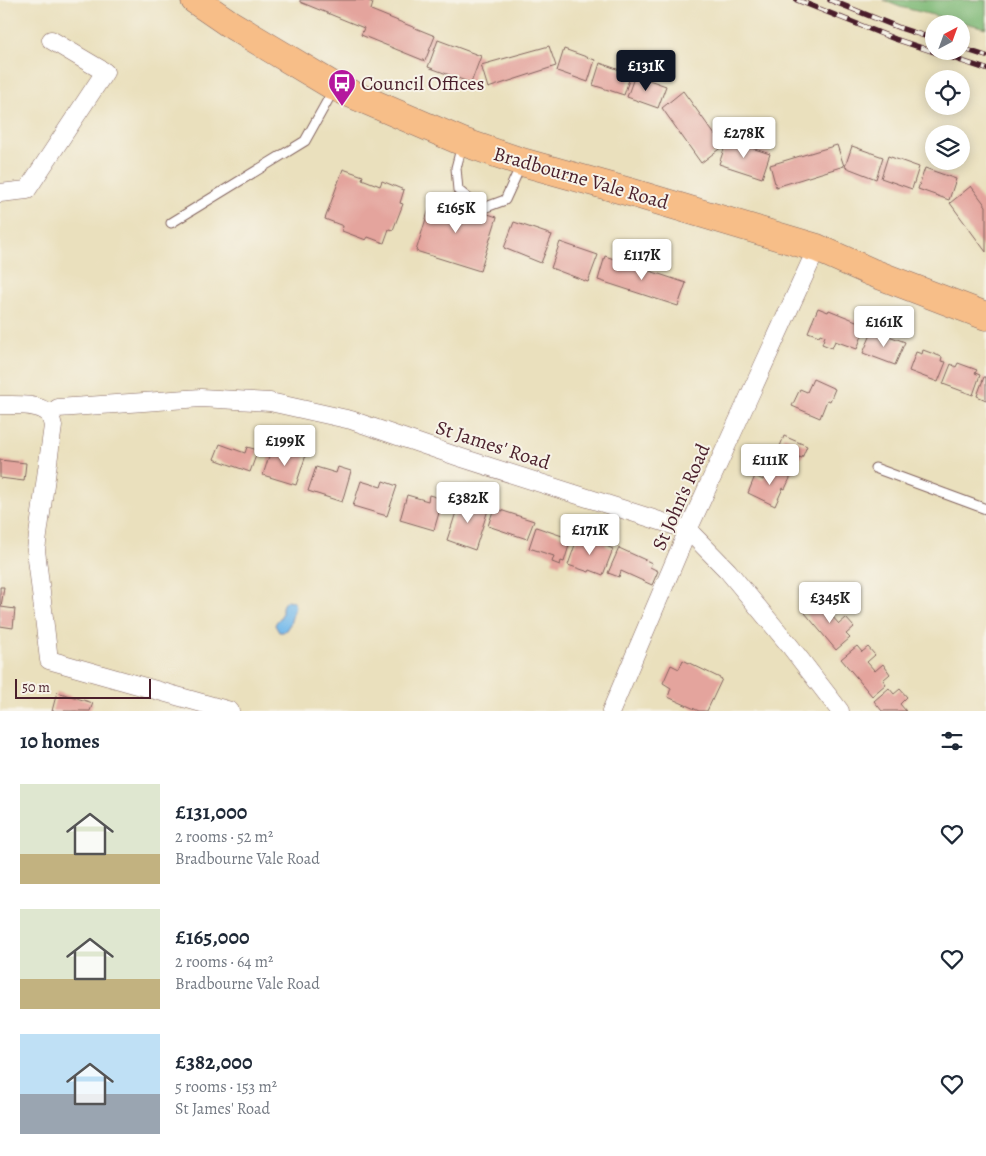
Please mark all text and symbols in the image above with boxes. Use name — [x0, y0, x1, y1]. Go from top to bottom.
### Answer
north arrow — [925, 15, 970, 60]
map controls — [925, 15, 970, 170]
pin: £131K — [611, 49, 681, 92]
text: £131K — [627, 55, 665, 77]
bus stop icon: Council Offices — [327, 68, 357, 107]
place label: Council Offices — [361, 70, 485, 97]
button: locate — [925, 70, 970, 115]
pin: £278K — [709, 116, 779, 159]
text: £278K — [723, 122, 765, 144]
button: layers — [925, 125, 970, 170]
street label: Bradbourne Vale Road — [490, 140, 672, 216]
pin: £165K — [421, 192, 491, 234]
text: £165K — [437, 197, 475, 219]
pin: £117K — [607, 238, 677, 281]
text: £117K — [623, 244, 661, 266]
pin: £161K — [849, 306, 919, 348]
text: £161K — [865, 311, 903, 333]
street label: St James' Road — [432, 414, 554, 476]
pin: £199K — [250, 424, 320, 467]
text: £199K — [265, 430, 305, 452]
street label: St John's Road — [645, 439, 717, 555]
pin: £111K — [735, 444, 805, 486]
text: £111K — [752, 449, 788, 471]
pin: £382K — [433, 482, 503, 524]
text: £382K — [447, 487, 489, 509]
pin: £171K — [555, 514, 625, 556]
text: £171K — [571, 519, 609, 541]
pin: £345K — [795, 582, 865, 624]
text: £345K — [810, 587, 850, 609]
scale bar — [15, 676, 151, 699]
text: 50 m — [22, 678, 50, 697]
text: 10 homes — [20, 727, 100, 755]
icon: filters — [938, 727, 966, 755]
text: £131,000 — [175, 798, 247, 826]
icon: home — [60, 804, 120, 864]
icon: heart — [938, 820, 966, 848]
text: 2 rooms · 52 m² — [175, 826, 273, 848]
text: Bradbourne Vale Road — [175, 848, 320, 870]
text: £165,000 — [175, 923, 250, 951]
icon: home — [60, 929, 120, 989]
icon: heart — [938, 945, 966, 973]
text: 2 rooms · 64 m² — [175, 951, 273, 973]
text: Bradbourne Vale Road — [175, 973, 320, 995]
text: £382,000 — [175, 1048, 253, 1076]
icon: home — [60, 1054, 120, 1114]
icon: heart — [938, 1070, 966, 1098]
text: 5 rooms · 153 m² — [175, 1076, 277, 1098]
text: St James' Road — [175, 1098, 270, 1120]

